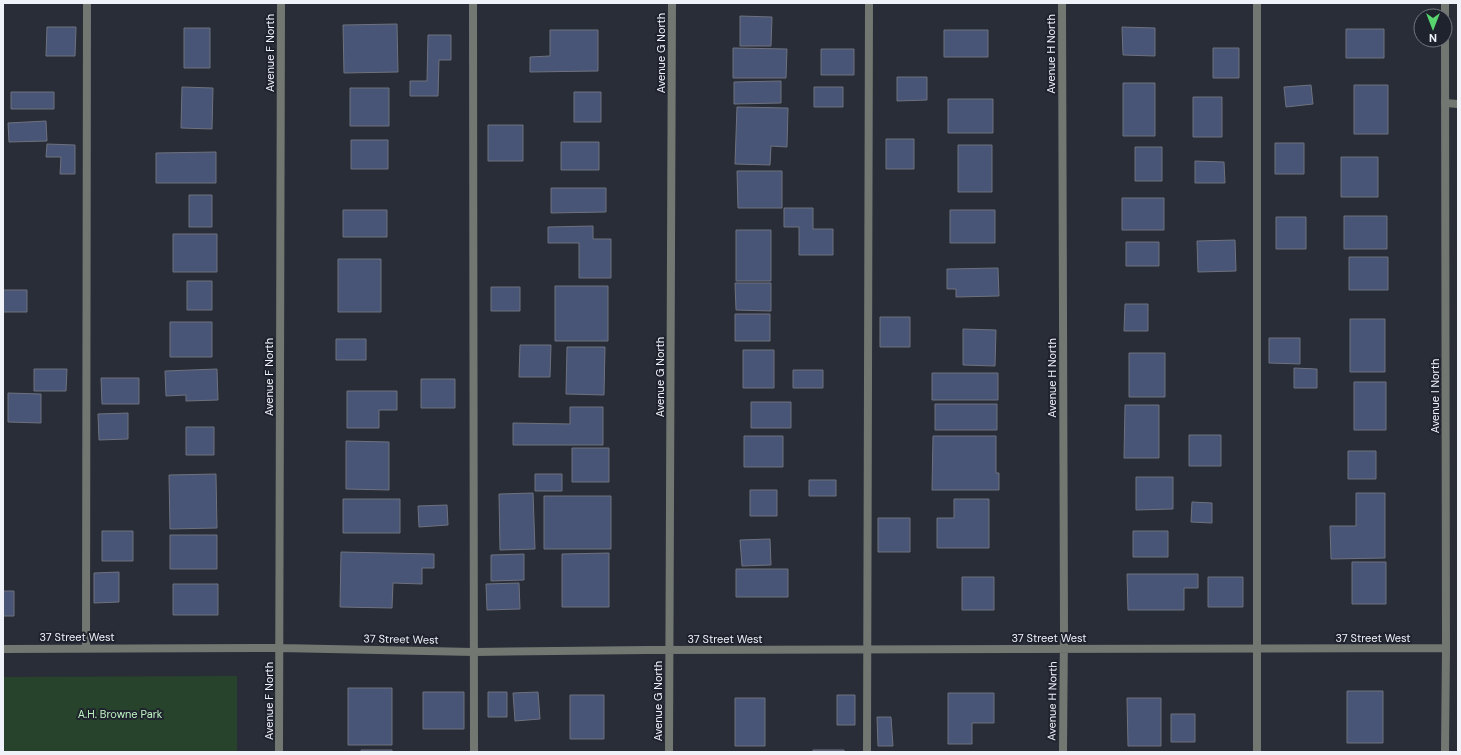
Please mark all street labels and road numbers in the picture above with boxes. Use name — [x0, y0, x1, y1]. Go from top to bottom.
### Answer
street label: Avenue G North — [654, 13, 668, 93]
street label: Avenue F North — [263, 14, 277, 92]
street label: Avenue H North — [1044, 14, 1058, 94]
street label: Avenue G North — [653, 337, 667, 417]
street label: Avenue F North — [262, 338, 276, 416]
street label: Avenue H North — [1045, 338, 1059, 418]
street label: Avenue I North — [1428, 359, 1442, 433]
street label: 37 Street West — [39, 630, 115, 644]
street label: 37 Street West — [363, 631, 439, 647]
street label: 37 Street West — [1011, 631, 1087, 645]
street label: 37 Street West — [1335, 631, 1411, 645]
street label: 37 Street West — [687, 632, 763, 646]
street label: Avenue G North — [651, 661, 665, 741]
street label: Avenue H North — [1044, 661, 1060, 741]
street label: Avenue F North — [262, 662, 276, 740]

